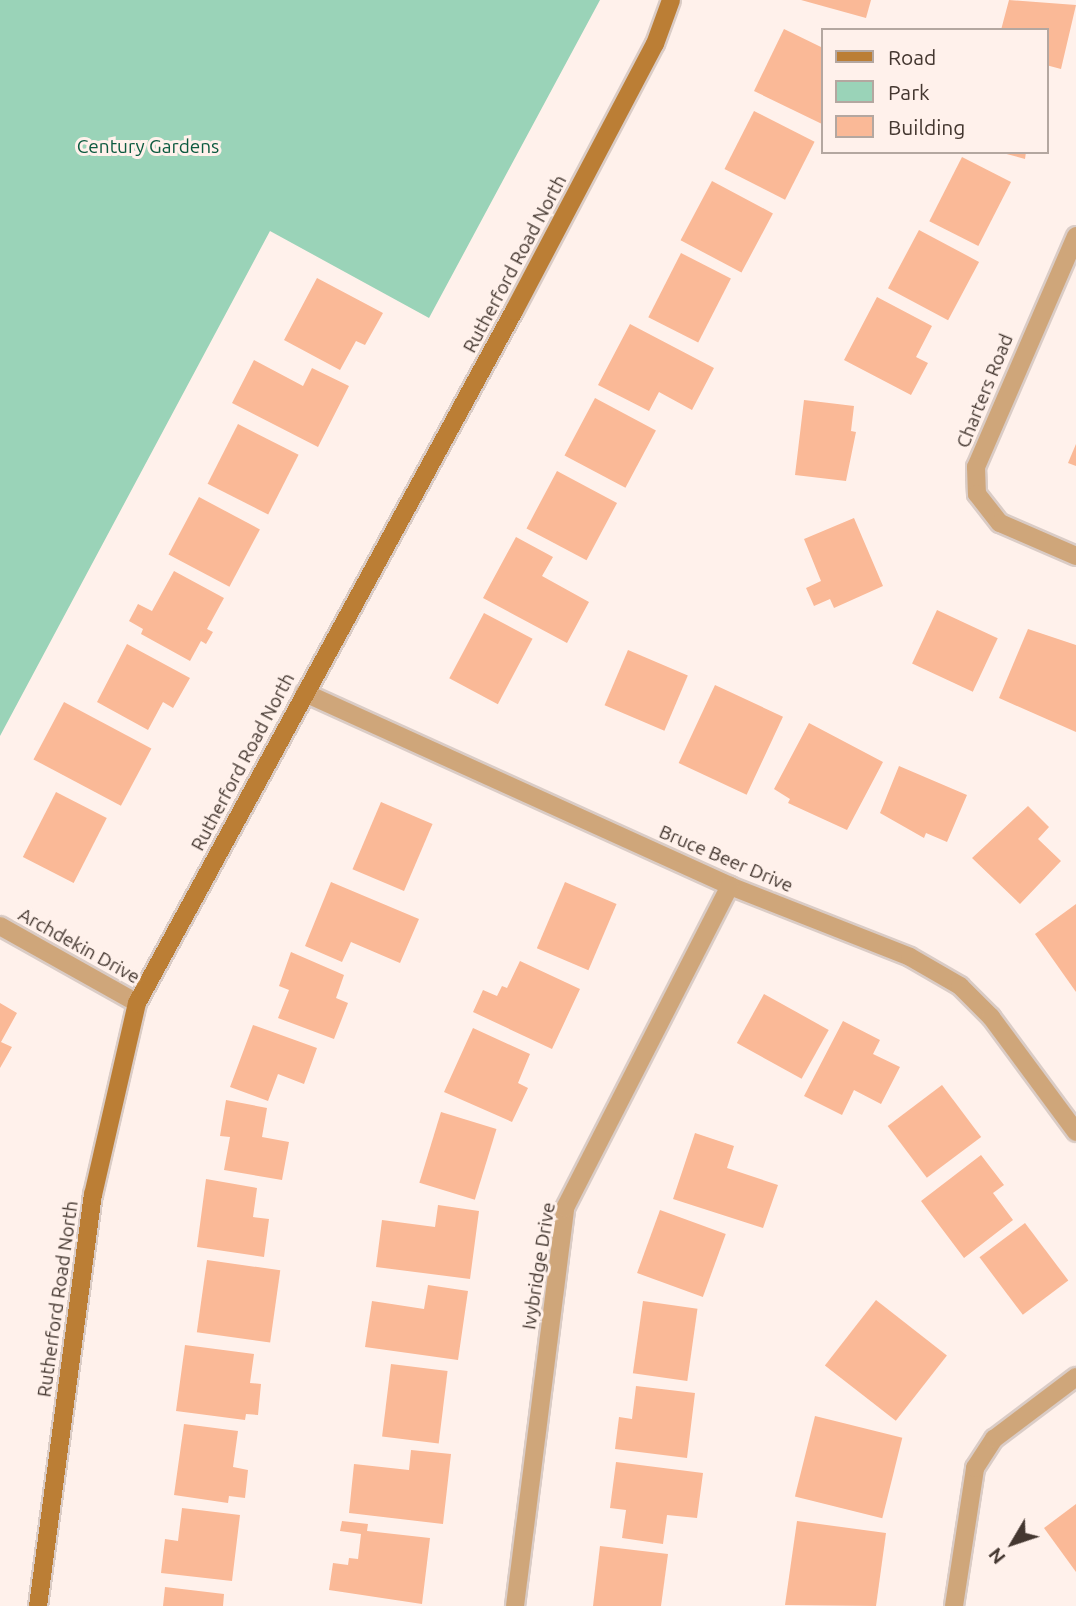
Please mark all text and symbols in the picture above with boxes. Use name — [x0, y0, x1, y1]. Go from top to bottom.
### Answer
legend — [820, 28, 1048, 154]
text: Road — [888, 45, 936, 69]
text: Park — [888, 80, 930, 104]
text: Building — [888, 115, 965, 139]
park label: Century Gardens — [77, 136, 219, 158]
street label: Rutherford Road North — [458, 171, 572, 357]
street label: Charters Road — [952, 331, 1018, 451]
street label: Rutherford Road North — [186, 669, 300, 855]
street label: Bruce Beer Drive — [656, 821, 796, 897]
street label: Archdekin Drive — [14, 903, 144, 989]
street label: Rutherford Road North — [33, 1199, 83, 1399]
street label: Ivybridge Drive — [518, 1201, 560, 1331]
north arrow — [978, 1508, 1048, 1578]
text: N — [984, 1544, 1010, 1569]

